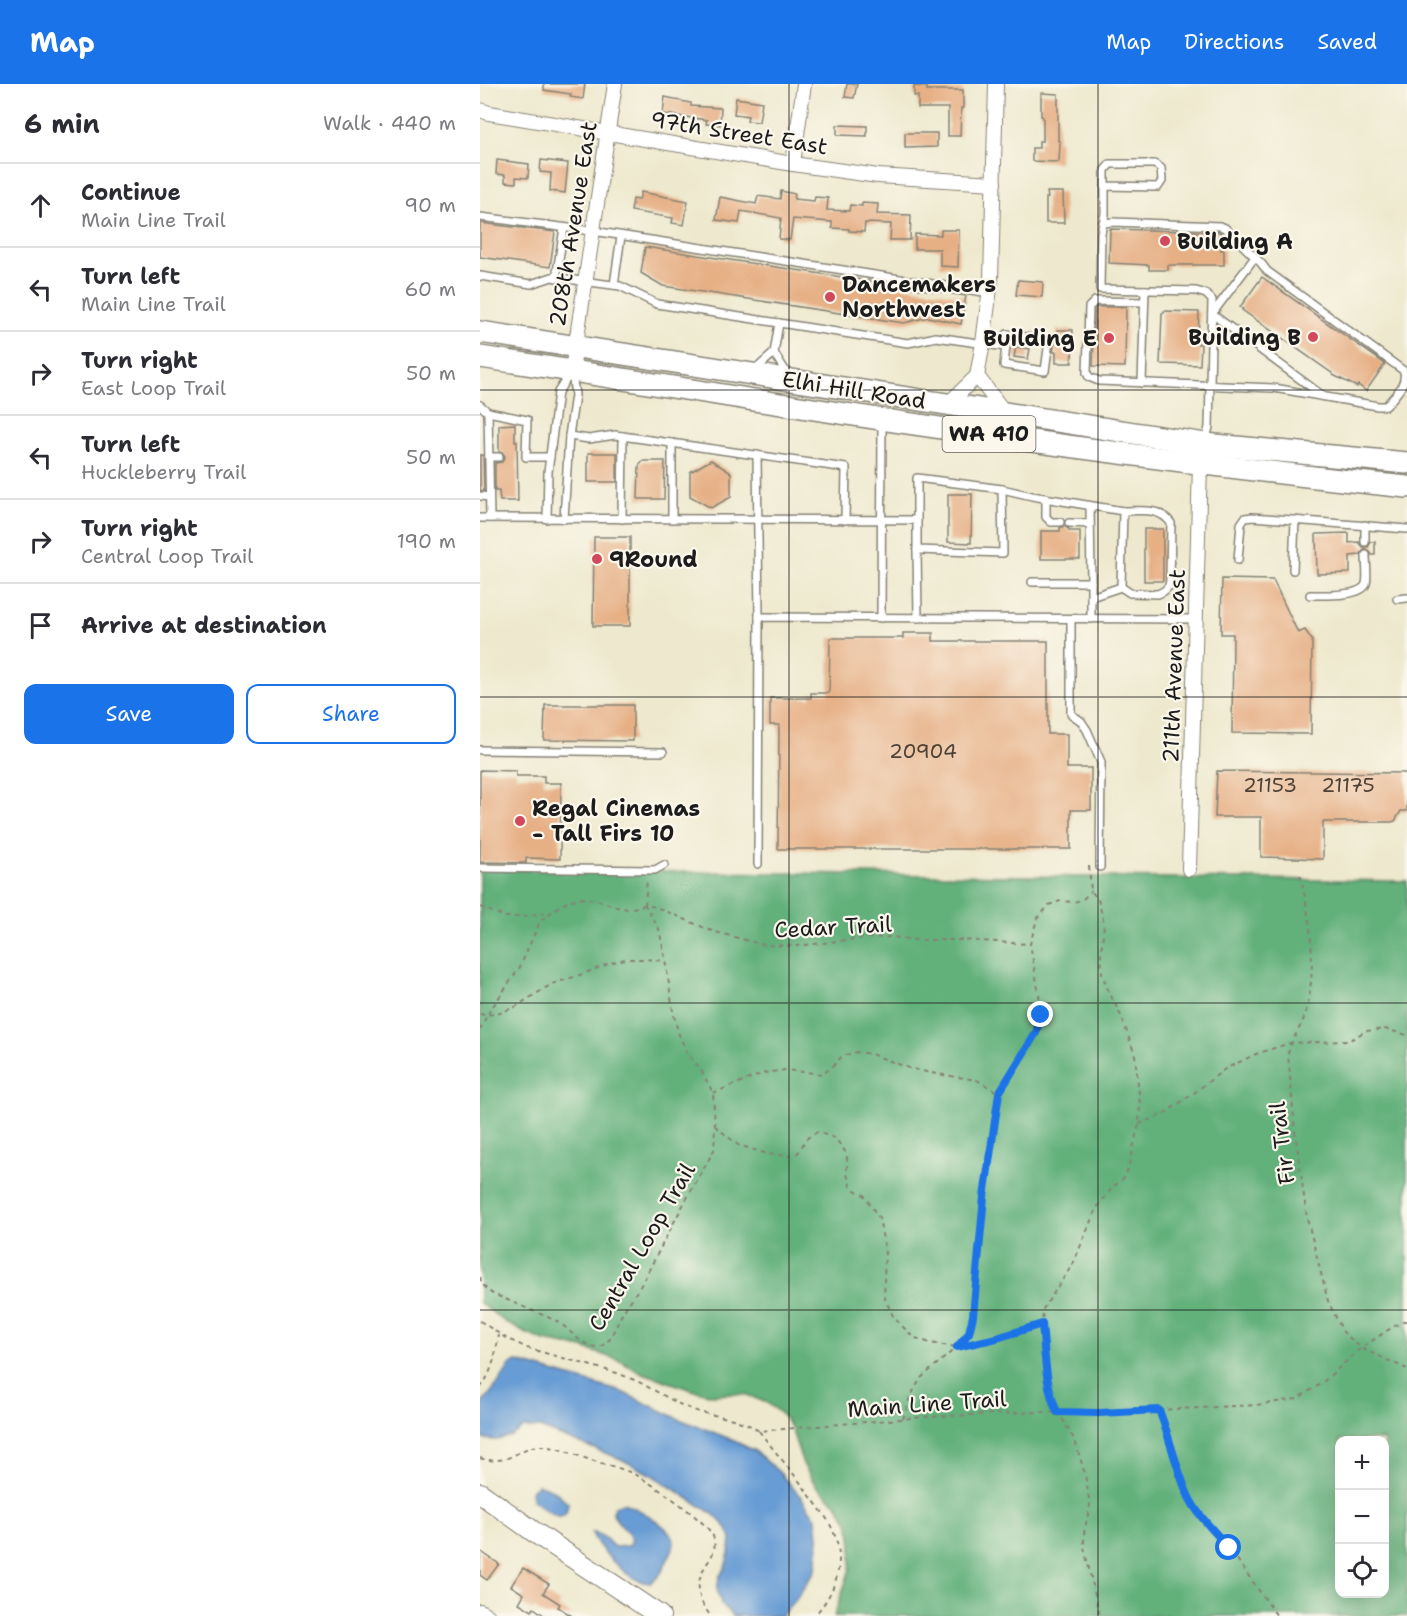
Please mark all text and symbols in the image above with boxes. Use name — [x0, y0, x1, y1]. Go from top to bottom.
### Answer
text: Map — [30, 23, 95, 61]
text: Map — [1106, 28, 1151, 56]
text: Directions — [1184, 28, 1284, 56]
text: Saved — [1317, 28, 1377, 56]
street label: 97th Street East — [648, 105, 830, 161]
text: 6 min — [24, 106, 100, 141]
text: Walk · 440 m — [323, 110, 456, 136]
street label: 208th Avenue East — [542, 119, 604, 329]
text: Continue — [81, 178, 181, 207]
icon: ahead — [24, 189, 57, 222]
text: 90 m — [404, 192, 456, 218]
text: Main Line Trail — [81, 207, 226, 233]
place label: Building A — [1177, 227, 1293, 256]
marker: Building A — [1158, 234, 1172, 248]
text: Turn left — [81, 262, 180, 291]
place label: Dancemakers Northwest — [842, 270, 996, 324]
icon: left — [24, 273, 57, 306]
text: 60 m — [404, 276, 456, 302]
marker: Dancemakers Northwest — [823, 290, 837, 304]
text: Main Line Trail — [81, 291, 226, 317]
place label: Building B — [1188, 323, 1301, 352]
place label: Building E — [983, 324, 1097, 353]
marker: Building B — [1306, 330, 1320, 344]
marker: Building E — [1102, 331, 1116, 345]
text: Turn right — [81, 346, 198, 375]
icon: right — [24, 357, 57, 390]
text: 50 m — [406, 360, 456, 386]
street label: Elhi Hill Road — [780, 364, 928, 416]
text: East Loop Trail — [81, 375, 226, 401]
road number: WA 410 — [942, 416, 1036, 452]
text: Turn left — [81, 430, 180, 459]
icon: left — [24, 441, 57, 474]
text: 50 m — [406, 444, 456, 470]
text: Huckleberry Trail — [81, 459, 246, 485]
text: Turn right — [81, 514, 198, 543]
icon: right — [24, 525, 57, 558]
text: 190 m — [397, 528, 456, 554]
text: Central Loop Trail — [81, 543, 253, 569]
place label: 9Round — [609, 545, 698, 574]
marker: 9Round — [590, 552, 604, 566]
street label: 211th Avenue East — [1156, 569, 1192, 763]
icon: arrive — [24, 609, 57, 642]
text: Arrive at destination — [81, 611, 327, 640]
button: Save — [24, 684, 234, 744]
button: Share — [246, 684, 456, 744]
house number: 20904 — [889, 738, 957, 764]
house number: 21153 — [1243, 772, 1297, 798]
house number: 21175 — [1321, 772, 1375, 798]
place label: Regal Cinemas - Tall Firs 10 — [532, 794, 700, 848]
marker: Regal Cinemas - Tall Firs 10 — [513, 814, 527, 828]
street label: Cedar Trail — [774, 909, 893, 945]
route end — [1027, 1001, 1053, 1027]
street label: Fir Trail — [1263, 1100, 1301, 1186]
street label: Central Loop Trail — [582, 1157, 702, 1336]
street label: Main Line Trail — [847, 1384, 1008, 1424]
map controls — [1335, 1436, 1389, 1598]
button: + — [1335, 1436, 1389, 1490]
button: − — [1335, 1490, 1389, 1544]
route start — [1215, 1534, 1241, 1560]
button: locate — [1335, 1544, 1389, 1598]

